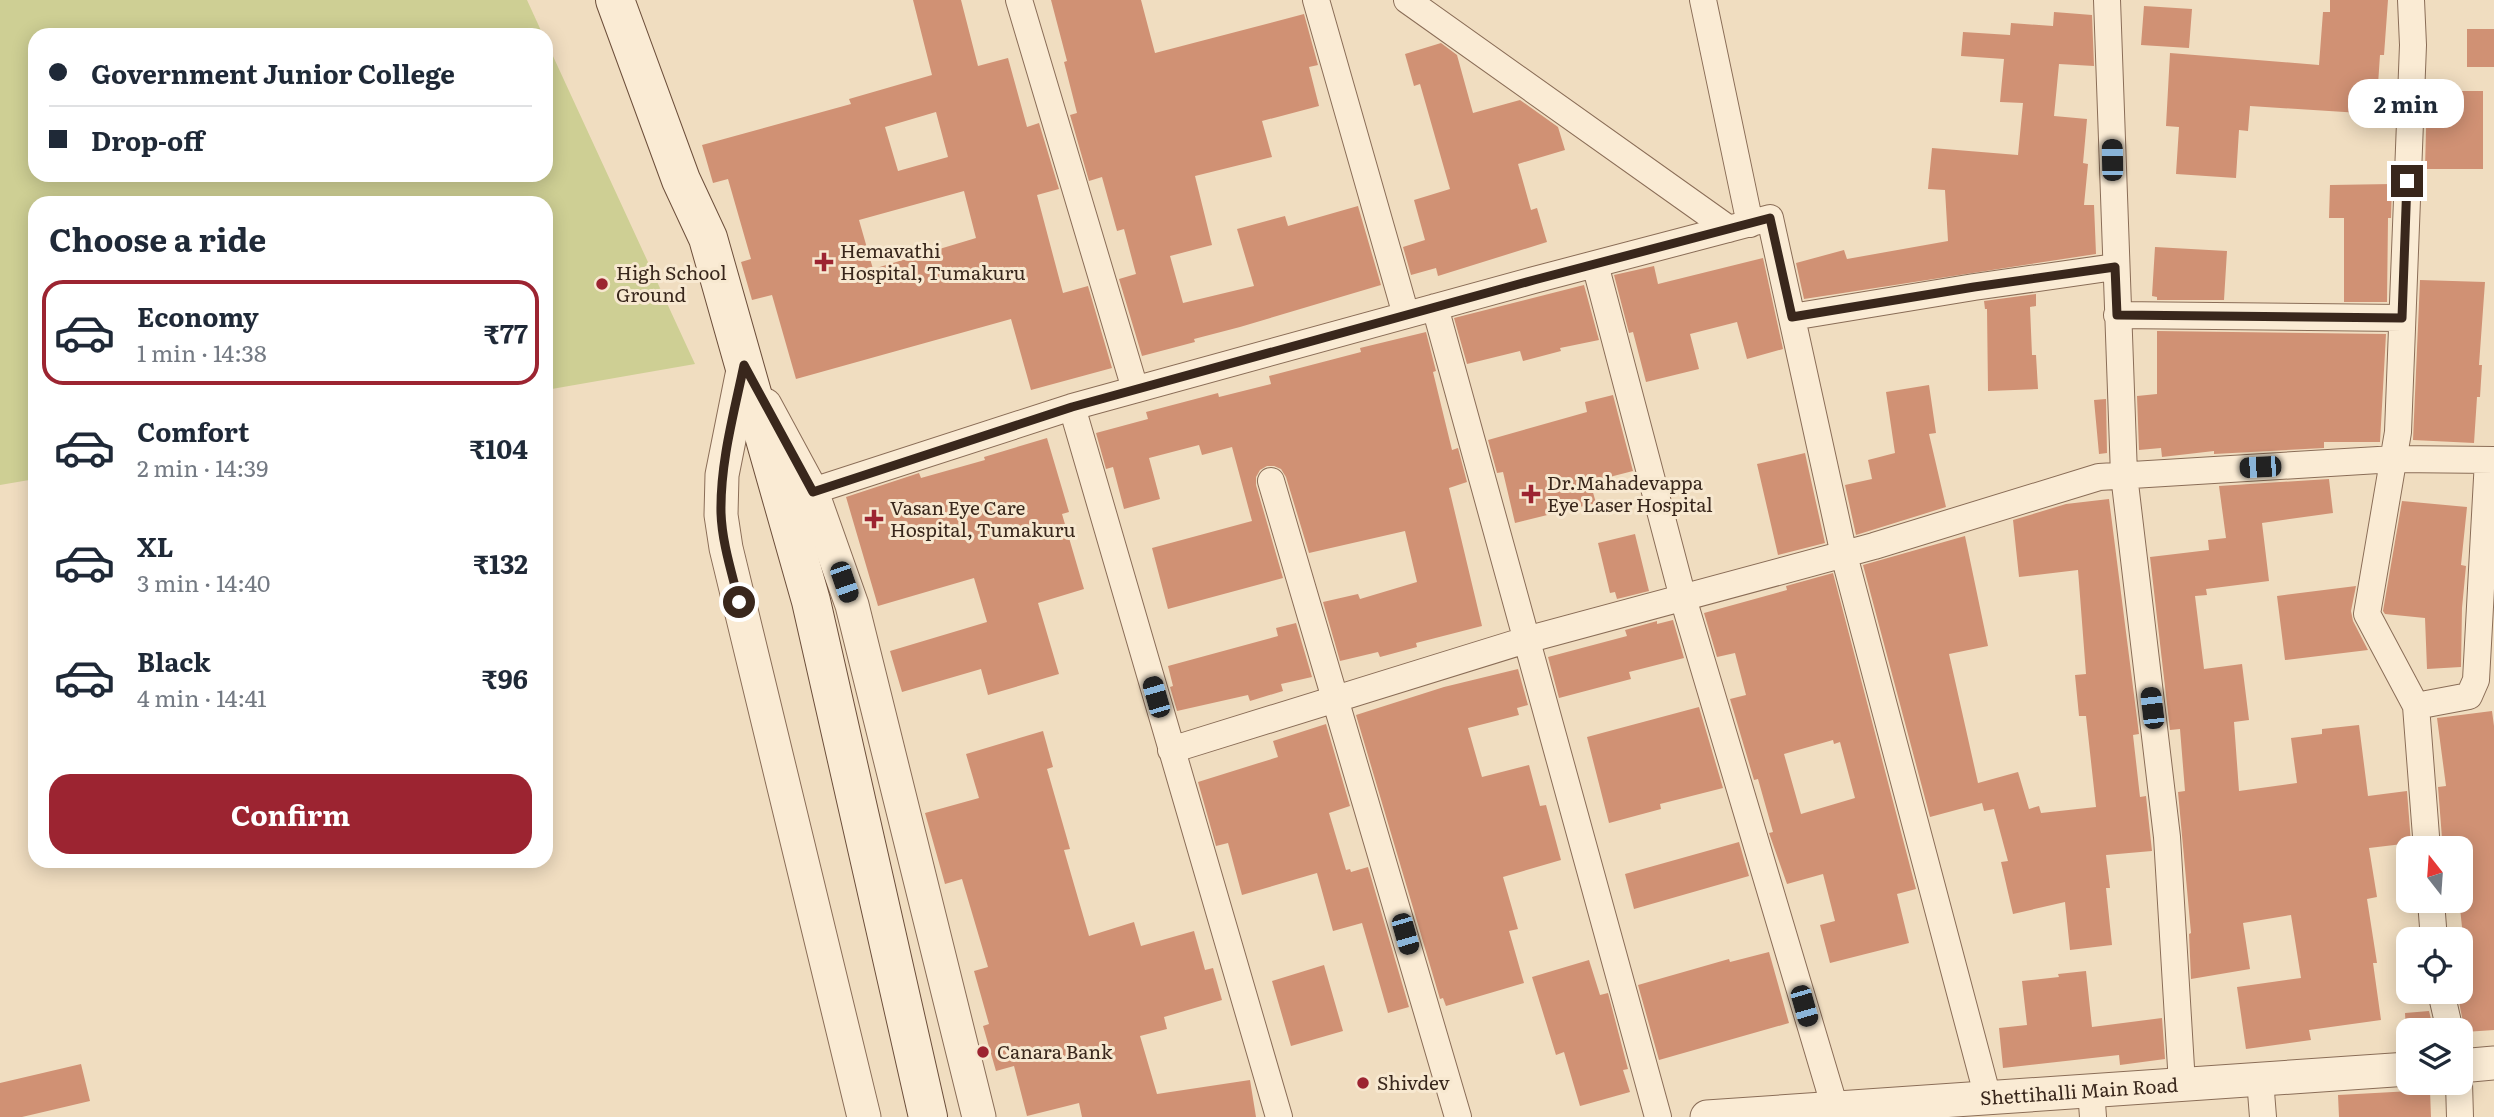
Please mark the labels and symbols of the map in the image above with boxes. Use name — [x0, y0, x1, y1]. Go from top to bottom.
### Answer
callout: 2 min — [2349, 80, 2465, 128]
car — [2102, 139, 2123, 181]
route end — [2391, 165, 2423, 197]
place label: Hemavathi Hospital, Tumakuru — [840, 236, 1026, 286]
marker: Hemavathi Hospital, Tumakuru — [814, 252, 834, 272]
place label: High School Ground — [616, 258, 727, 308]
marker: High School Ground — [594, 276, 610, 292]
car — [2239, 455, 2282, 479]
place label: Dr.Mahadevappa Eye Laser Hospital — [1547, 468, 1713, 518]
marker: Dr.Mahadevappa Eye Laser Hospital — [1521, 484, 1541, 504]
place label: Vasan Eye Care Hospital, Tumakuru — [890, 493, 1076, 543]
marker: Vasan Eye Care Hospital, Tumakuru — [864, 509, 884, 529]
car — [828, 559, 861, 605]
route start — [723, 586, 755, 618]
car — [1141, 674, 1172, 720]
car — [2140, 686, 2165, 730]
north arrow — [2396, 836, 2473, 914]
car — [1390, 911, 1421, 957]
car — [1789, 983, 1820, 1029]
place label: Canara Bank — [997, 1037, 1113, 1065]
marker: Canara Bank — [975, 1044, 991, 1060]
place label: Shivdev — [1377, 1068, 1451, 1096]
street label: Shettihalli Main Road — [1979, 1070, 2179, 1111]
marker: Shivdev — [1355, 1075, 1371, 1091]

